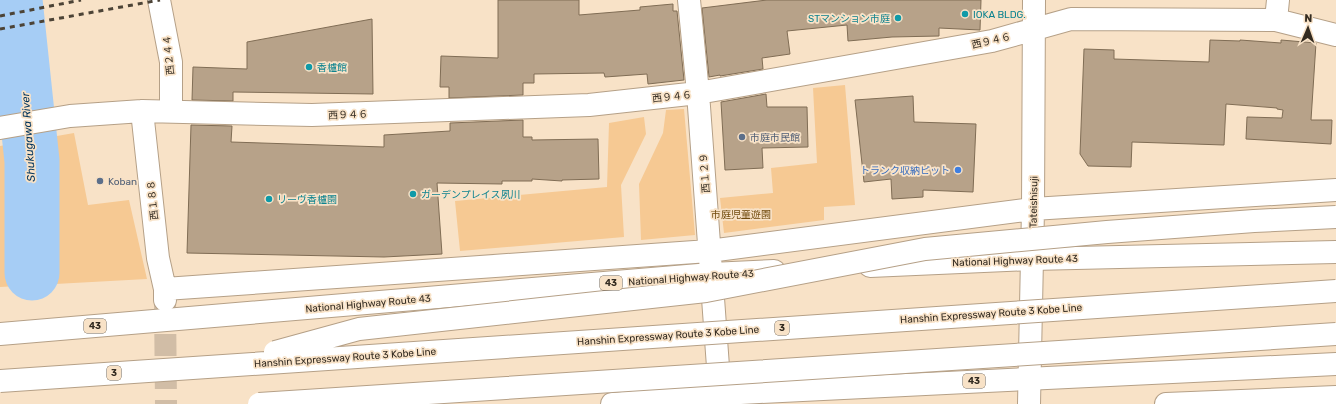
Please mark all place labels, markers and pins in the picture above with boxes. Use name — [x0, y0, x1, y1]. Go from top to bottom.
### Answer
marker: IOKA BLDG. — [960, 9, 970, 19]
place label: IOKA BLDG. — [973, 9, 1026, 21]
place label: STマンション市庭 — [808, 13, 890, 25]
marker: STマンション市庭 — [893, 13, 903, 23]
marker: 香櫨館 — [304, 62, 314, 72]
place label: 香櫨館 — [317, 62, 347, 74]
marker: 市庭市民館 — [737, 132, 747, 142]
place label: 市庭市民館 — [750, 132, 800, 144]
place label: トランク収納ピット — [860, 165, 950, 177]
marker: トランク収納ピット — [953, 165, 963, 175]
marker: Koban — [95, 176, 105, 186]
place label: Koban — [108, 176, 137, 188]
marker: ガーデンプレイス夙川 — [408, 189, 418, 199]
place label: ガーデンプレイス夙川 — [421, 189, 520, 201]
marker: リーヴ香櫨園 — [264, 194, 274, 204]
place label: リーヴ香櫨園 — [277, 194, 337, 206]

